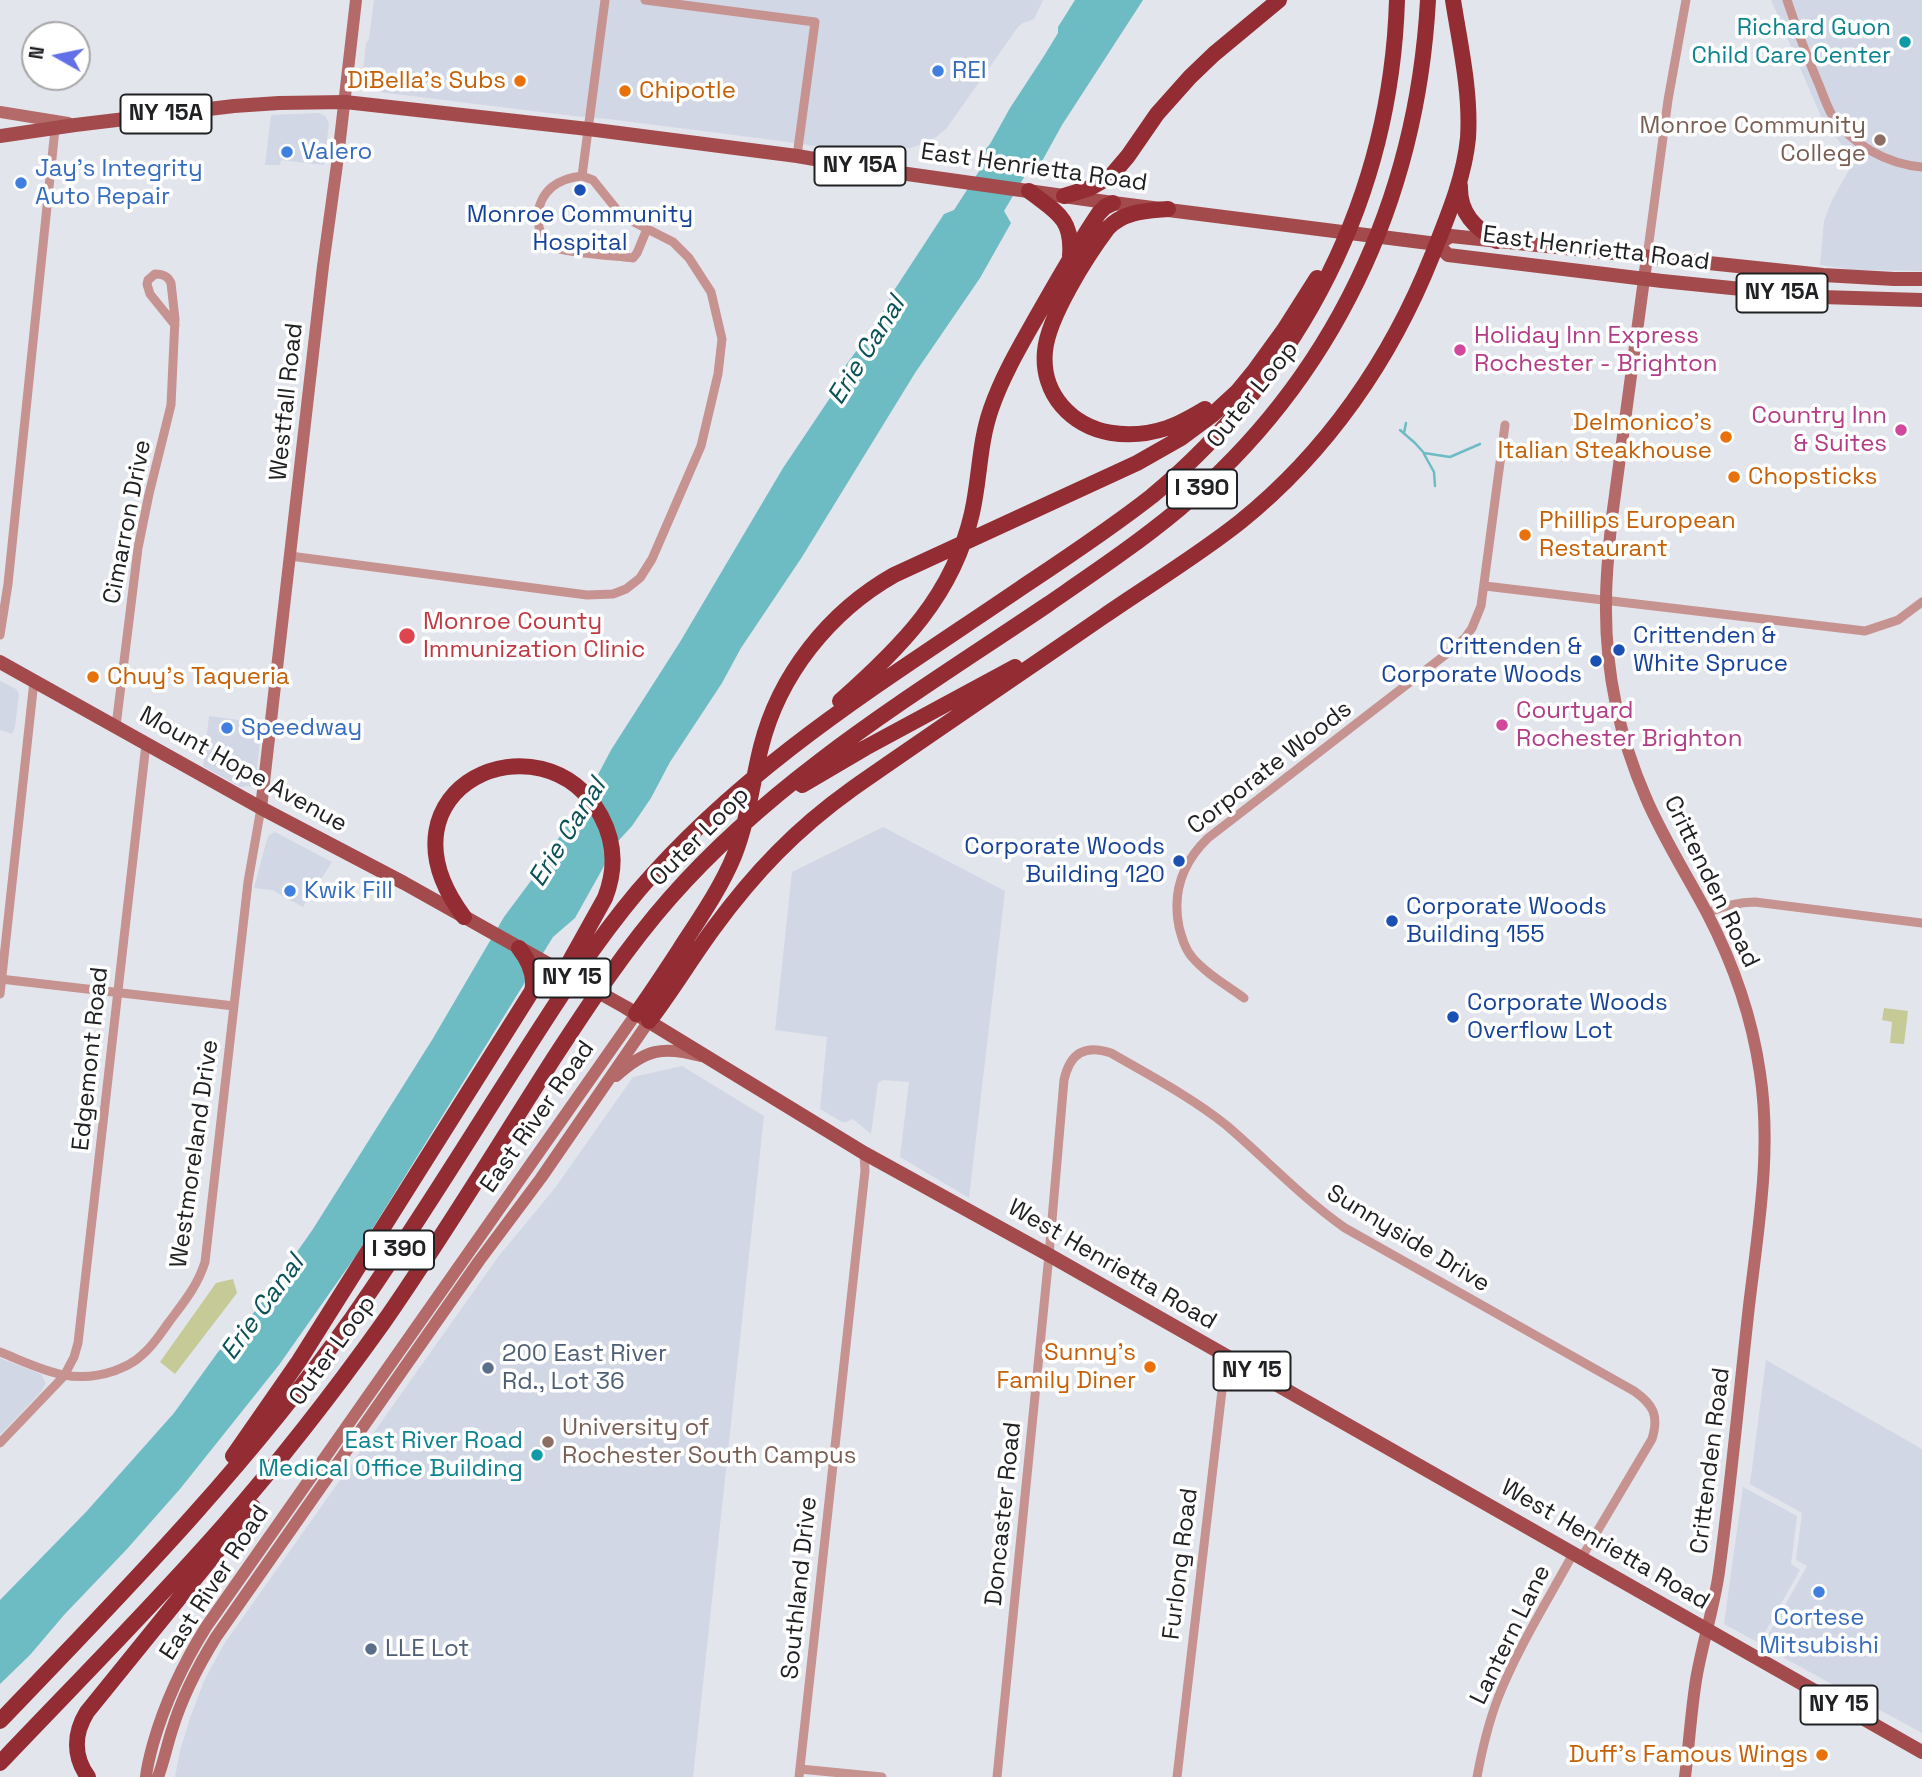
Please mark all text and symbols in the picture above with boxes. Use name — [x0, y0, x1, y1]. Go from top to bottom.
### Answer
place label: Richard Guon Child Care Center — [1691, 14, 1891, 70]
north arrow — [21, 21, 91, 91]
marker: Richard Guon Child Care Center — [1897, 34, 1913, 50]
text: N — [23, 45, 50, 61]
place label: REI — [952, 57, 987, 85]
marker: REI — [930, 63, 946, 79]
place label: DiBella's Subs — [347, 67, 506, 95]
marker: DiBella's Subs — [512, 73, 528, 89]
place label: Chipotle — [639, 77, 736, 105]
marker: Chipotle — [617, 83, 633, 99]
road number: NY 15A — [120, 94, 212, 134]
place label: Monroe Community College — [1640, 112, 1866, 168]
marker: Monroe Community College — [1872, 132, 1888, 148]
place label: Valero — [301, 138, 372, 166]
street label: East Henrietta Road — [919, 138, 1149, 198]
marker: Valero — [279, 144, 295, 160]
road number: NY 15A — [814, 146, 906, 186]
place label: Jay's Integrity Auto Repair — [35, 155, 203, 211]
marker: Jay's Integrity Auto Repair — [13, 175, 29, 191]
marker: Monroe Community Hospital — [572, 182, 588, 198]
place label: Monroe Community Hospital — [467, 201, 693, 257]
street label: East Henrietta Road — [1481, 221, 1711, 277]
road number: NY 15A — [1736, 274, 1828, 312]
water label: Erie Canal — [822, 291, 912, 411]
street label: Westfall Road — [264, 322, 310, 482]
place label: Holiday Inn Express Rochester - Brighton — [1474, 322, 1717, 378]
street label: Outer Loop — [1201, 336, 1305, 454]
marker: Holiday Inn Express Rochester - Brighton — [1452, 342, 1468, 358]
place label: Country Inn & Suites — [1751, 402, 1887, 458]
place label: Delmonico's Italian Steakhouse — [1498, 409, 1712, 465]
marker: Country Inn & Suites — [1893, 422, 1909, 438]
marker: Delmonico's Italian Steakhouse — [1718, 429, 1734, 445]
street label: Cimarron Drive — [98, 437, 158, 607]
place label: Chopsticks — [1748, 463, 1877, 491]
marker: Chopsticks — [1726, 469, 1742, 485]
road number: I 390 — [1167, 470, 1237, 509]
place label: Phillips European Restaurant — [1539, 507, 1736, 563]
marker: Phillips European Restaurant — [1517, 527, 1533, 543]
place label: Monroe County Immunization Clinic — [423, 608, 645, 664]
place label: Crittenden & White Spruce — [1633, 622, 1788, 678]
marker: Monroe County Immunization Clinic — [397, 626, 417, 646]
place label: Crittenden & Corporate Woods — [1381, 633, 1582, 689]
marker: Crittenden & White Spruce — [1611, 642, 1627, 658]
marker: Crittenden & Corporate Woods — [1588, 653, 1604, 669]
place label: Chuy's Taqueria — [107, 663, 290, 691]
marker: Chuy's Taqueria — [85, 669, 101, 685]
street label: Corporate Woods — [1182, 695, 1358, 841]
place label: Courtyard Rochester Brighton — [1516, 697, 1742, 753]
street label: Mount Hope Avenue — [134, 701, 352, 839]
place label: Speedway — [241, 714, 362, 742]
marker: Courtyard Rochester Brighton — [1494, 717, 1510, 733]
marker: Speedway — [219, 720, 235, 736]
water label: Erie Canal — [523, 773, 613, 893]
street label: Outer Loop — [644, 781, 756, 893]
street label: Crittenden Road — [1657, 791, 1765, 973]
place label: Corporate Woods Building 120 — [964, 833, 1165, 889]
marker: Corporate Woods Building 120 — [1171, 853, 1187, 869]
place label: Kwik Fill — [304, 877, 393, 905]
marker: Kwik Fill — [282, 883, 298, 899]
place label: Corporate Woods Building 155 — [1406, 893, 1607, 949]
marker: Corporate Woods Building 155 — [1384, 913, 1400, 929]
road number: NY 15 — [534, 959, 610, 998]
street label: Edgemont Road — [67, 966, 115, 1152]
place label: Corporate Woods Overflow Lot — [1467, 989, 1668, 1045]
marker: Corporate Woods Overflow Lot — [1445, 1009, 1461, 1025]
street label: East River Road — [475, 1036, 601, 1198]
street label: Westmoreland Drive — [165, 1038, 225, 1270]
street label: Sunnyside Drive — [1321, 1179, 1495, 1299]
street label: West Henrietta Road — [1003, 1194, 1221, 1336]
road number: I 390 — [364, 1231, 434, 1270]
water label: Erie Canal — [215, 1250, 311, 1366]
street label: Outer Loop — [283, 1290, 383, 1412]
place label: Sunny's Family Diner — [996, 1339, 1136, 1395]
place label: 200 East River Rd., Lot 36 — [502, 1340, 667, 1396]
road number: NY 15 — [1214, 1352, 1290, 1390]
marker: Sunny's Family Diner — [1142, 1359, 1158, 1375]
marker: 200 East River Rd., Lot 36 — [480, 1360, 496, 1376]
street label: Crittenden Road — [1685, 1366, 1737, 1556]
place label: University of Rochester South Campus — [562, 1414, 856, 1470]
street label: Doncaster Road — [980, 1421, 1028, 1607]
place label: East River Road Medical Office Building — [258, 1427, 523, 1483]
marker: University of Rochester South Campus — [540, 1434, 556, 1450]
marker: East River Road Medical Office Building — [529, 1447, 545, 1463]
street label: West Henrietta Road — [1496, 1474, 1714, 1616]
street label: Furlong Road — [1157, 1487, 1205, 1641]
street label: Southland Drive — [776, 1495, 824, 1681]
street label: East River Road — [154, 1500, 276, 1666]
street label: Lantern Lane — [1465, 1560, 1557, 1710]
marker: Cortese Mitsubishi — [1811, 1584, 1827, 1600]
place label: Cortese Mitsubishi — [1759, 1604, 1879, 1660]
place label: LLE Lot — [385, 1635, 469, 1663]
marker: LLE Lot — [363, 1641, 379, 1657]
road number: NY 15 — [1800, 1686, 1878, 1724]
place label: Duff's Famous Wings — [1569, 1741, 1808, 1769]
marker: Duff's Famous Wings — [1814, 1747, 1830, 1763]

